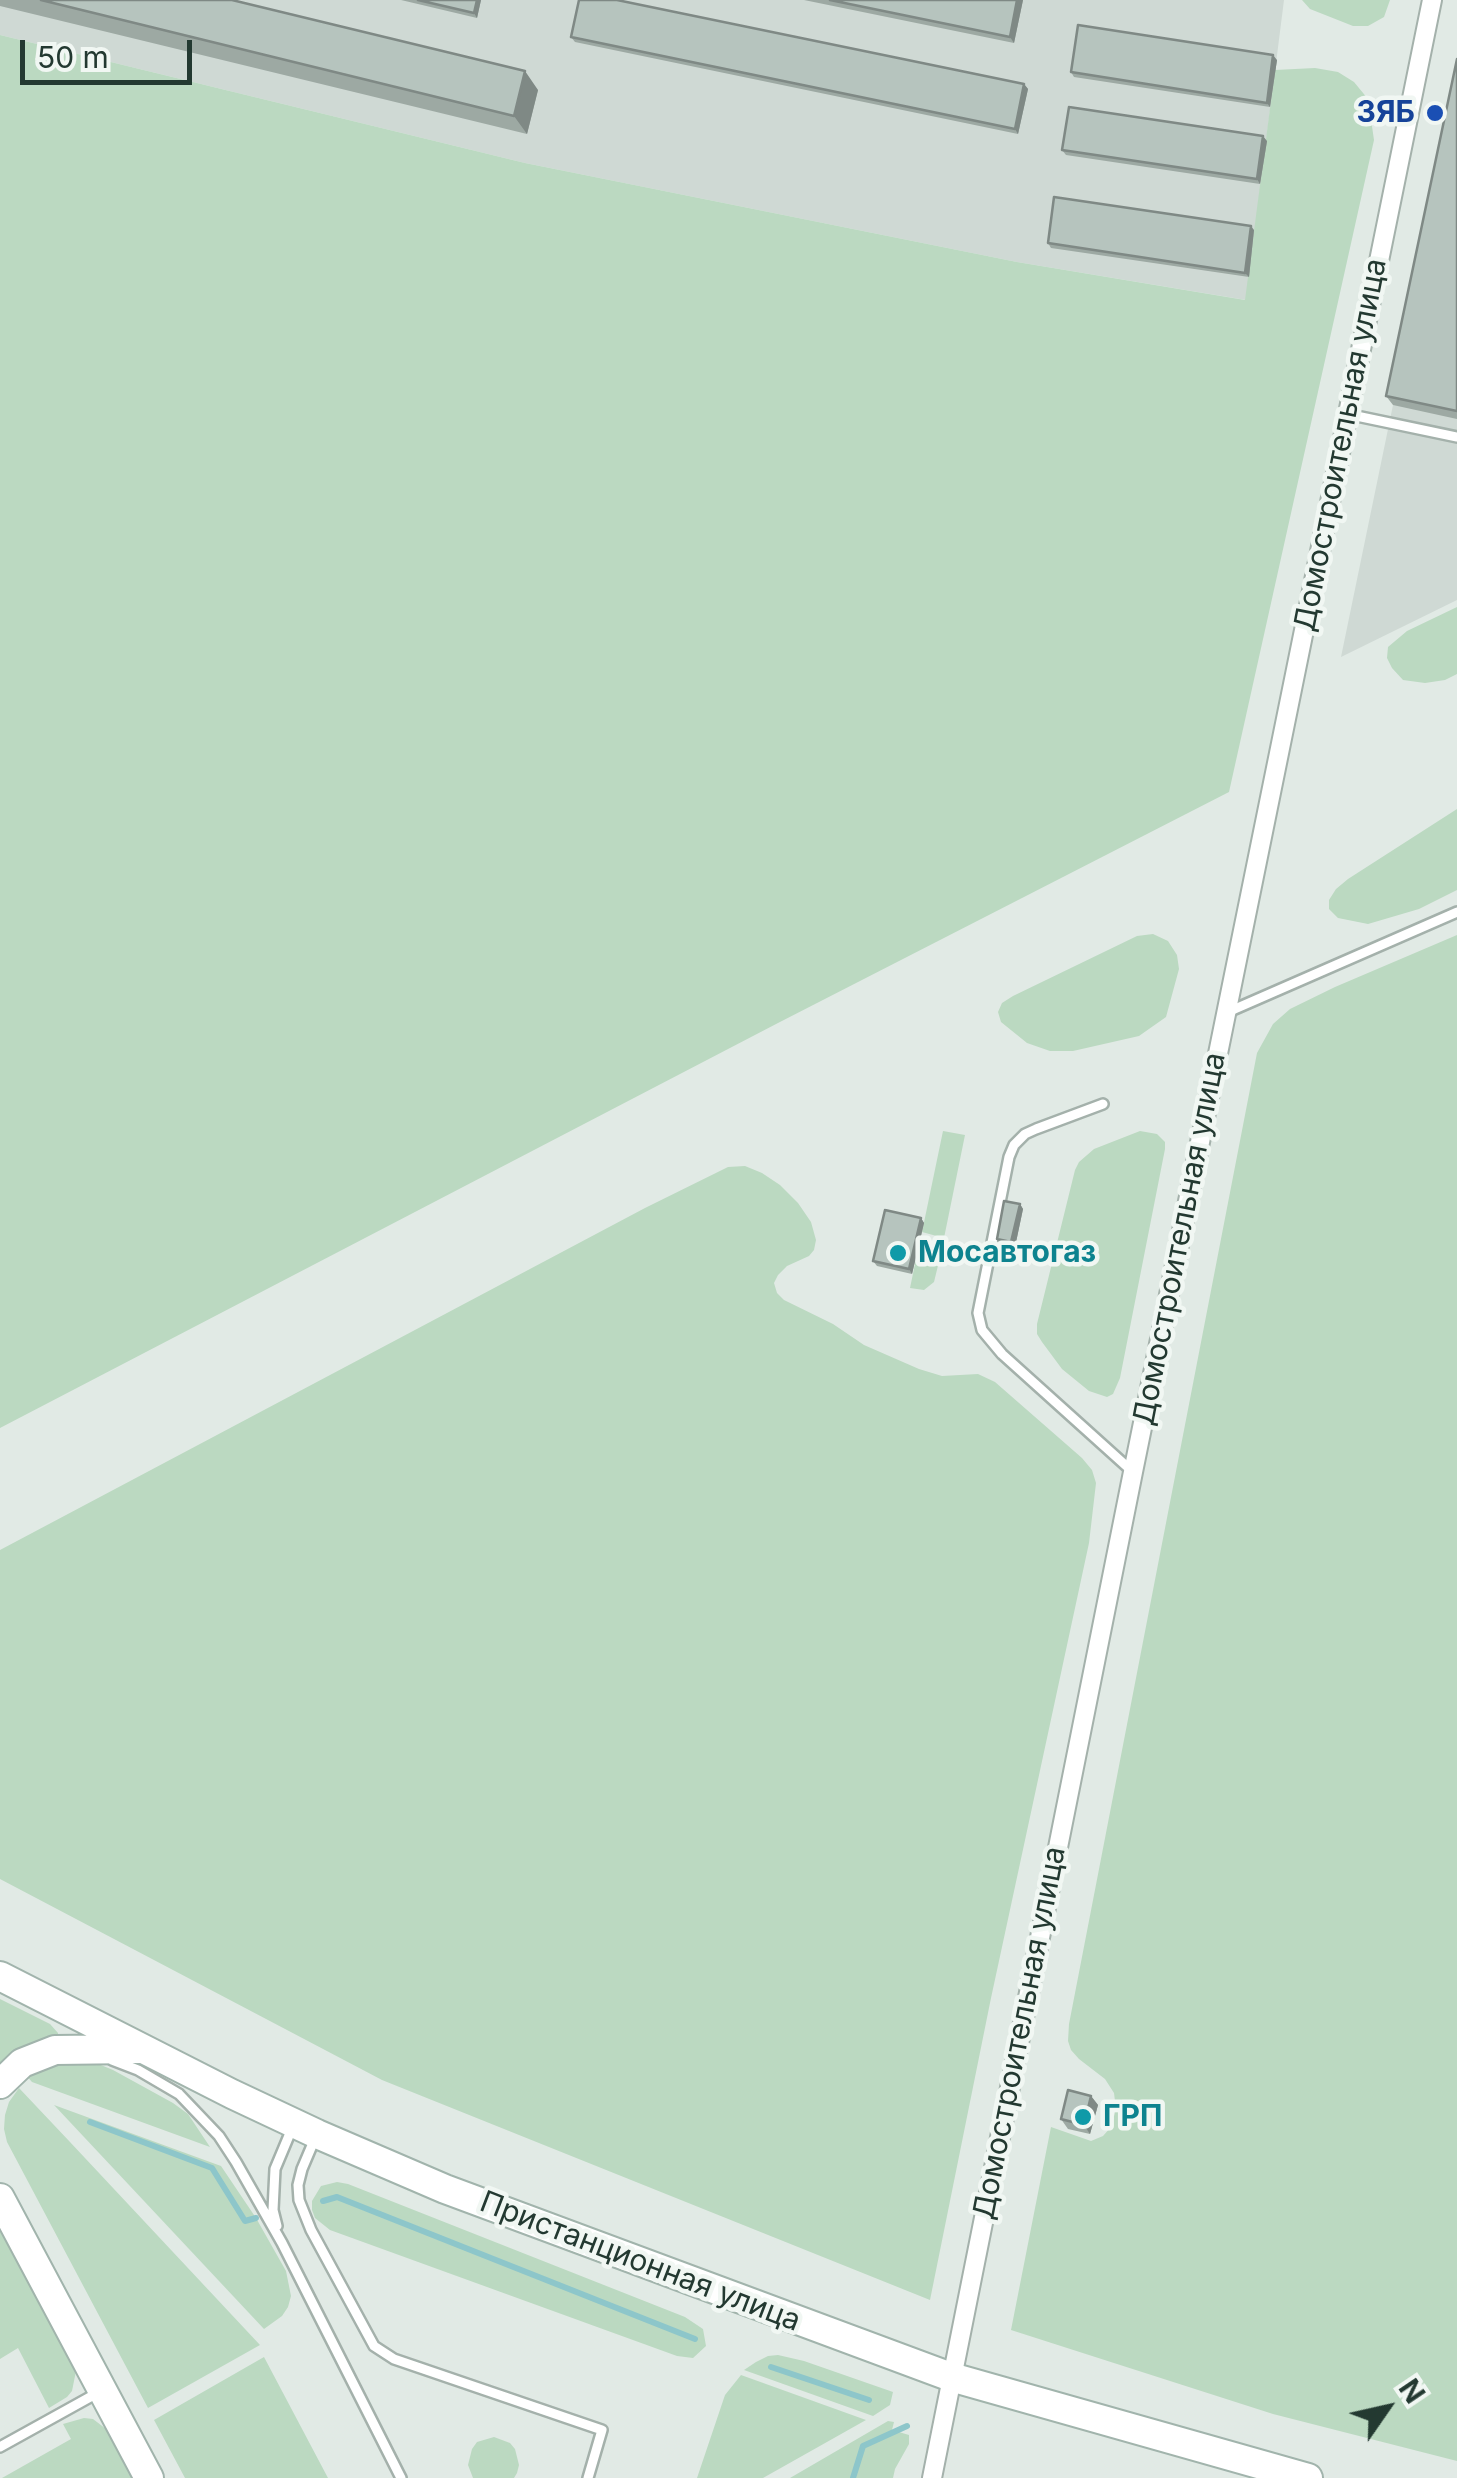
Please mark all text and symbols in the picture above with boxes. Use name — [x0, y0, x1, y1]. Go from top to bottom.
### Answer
scale bar — [25, 20, 198, 82]
text: 50 m — [37, 39, 109, 75]
place label: ЗЯБ — [1357, 95, 1415, 131]
marker: ЗЯБ — [1424, 102, 1446, 124]
street label: Домостроительная улица — [1287, 255, 1395, 635]
street label: Домостроительная улица — [1126, 1049, 1234, 1429]
place label: Мосавтогаз — [918, 1235, 1096, 1271]
marker: Мосавтогаз — [887, 1242, 909, 1264]
street label: Домостроительная улица — [966, 1843, 1074, 2223]
place label: ГРП — [1103, 2099, 1162, 2135]
marker: ГРП — [1072, 2106, 1094, 2128]
street label: Пристанционная улица — [475, 2184, 805, 2340]
north arrow — [1337, 2358, 1437, 2458]
text: N — [1392, 2373, 1432, 2410]

